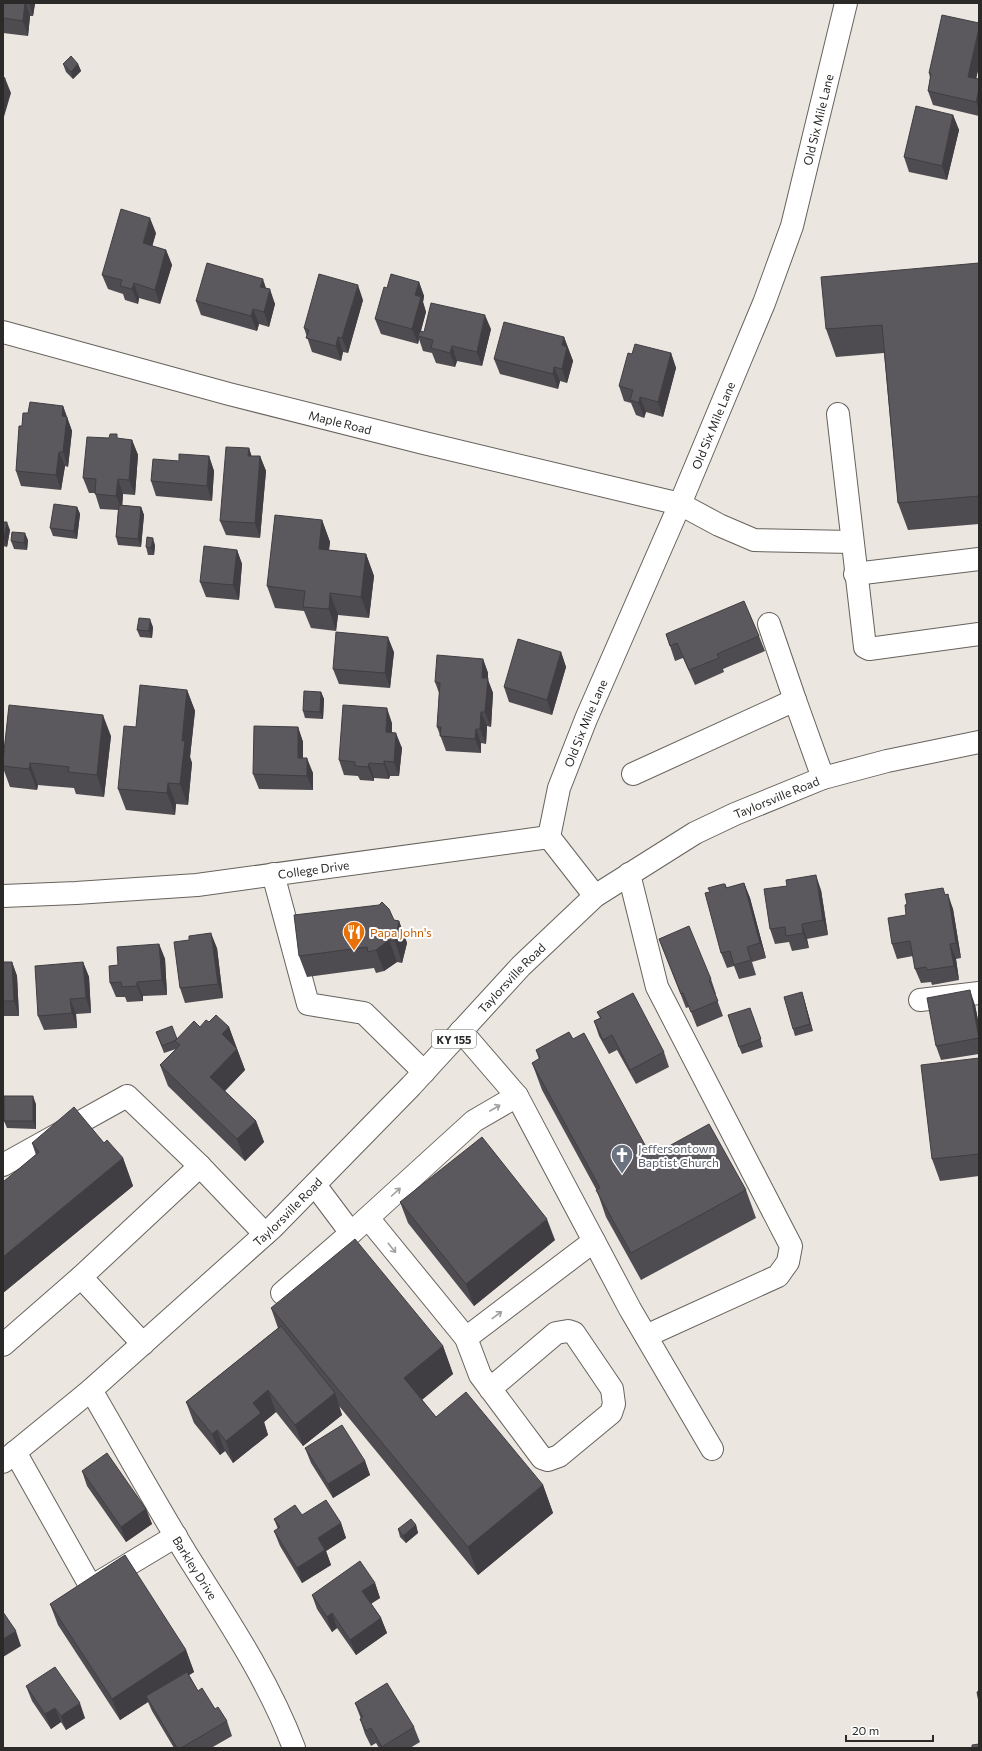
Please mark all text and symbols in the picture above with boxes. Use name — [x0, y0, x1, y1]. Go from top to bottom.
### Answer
street label: Old Six Mile Lane — [800, 72, 836, 167]
street label: Old Six Mile Lane — [688, 379, 737, 471]
street label: Maple Road — [307, 407, 373, 437]
street label: Old Six Mile Lane — [561, 677, 610, 769]
street label: Taylorsville Road — [731, 773, 821, 821]
street label: College Drive — [277, 857, 350, 881]
restaurant icon: Papa John's — [341, 919, 367, 952]
place label: Papa John's — [370, 925, 432, 940]
street label: Taylorsville Road — [475, 940, 548, 1016]
road number: KY 155 — [432, 1030, 476, 1048]
one-way arrow — [489, 1104, 501, 1112]
place label: Jeffersontown Baptist Church — [638, 1141, 719, 1169]
church icon: Jeffersontown Baptist Church — [609, 1142, 635, 1175]
street label: Taylorsville Road — [250, 1174, 325, 1249]
one-way arrow — [391, 1187, 402, 1196]
one-way arrow — [388, 1243, 397, 1254]
one-way arrow — [491, 1311, 502, 1319]
street label: Barkley Drive — [170, 1533, 220, 1602]
scale bar — [846, 1717, 933, 1743]
text: 20 m — [852, 1723, 879, 1737]

